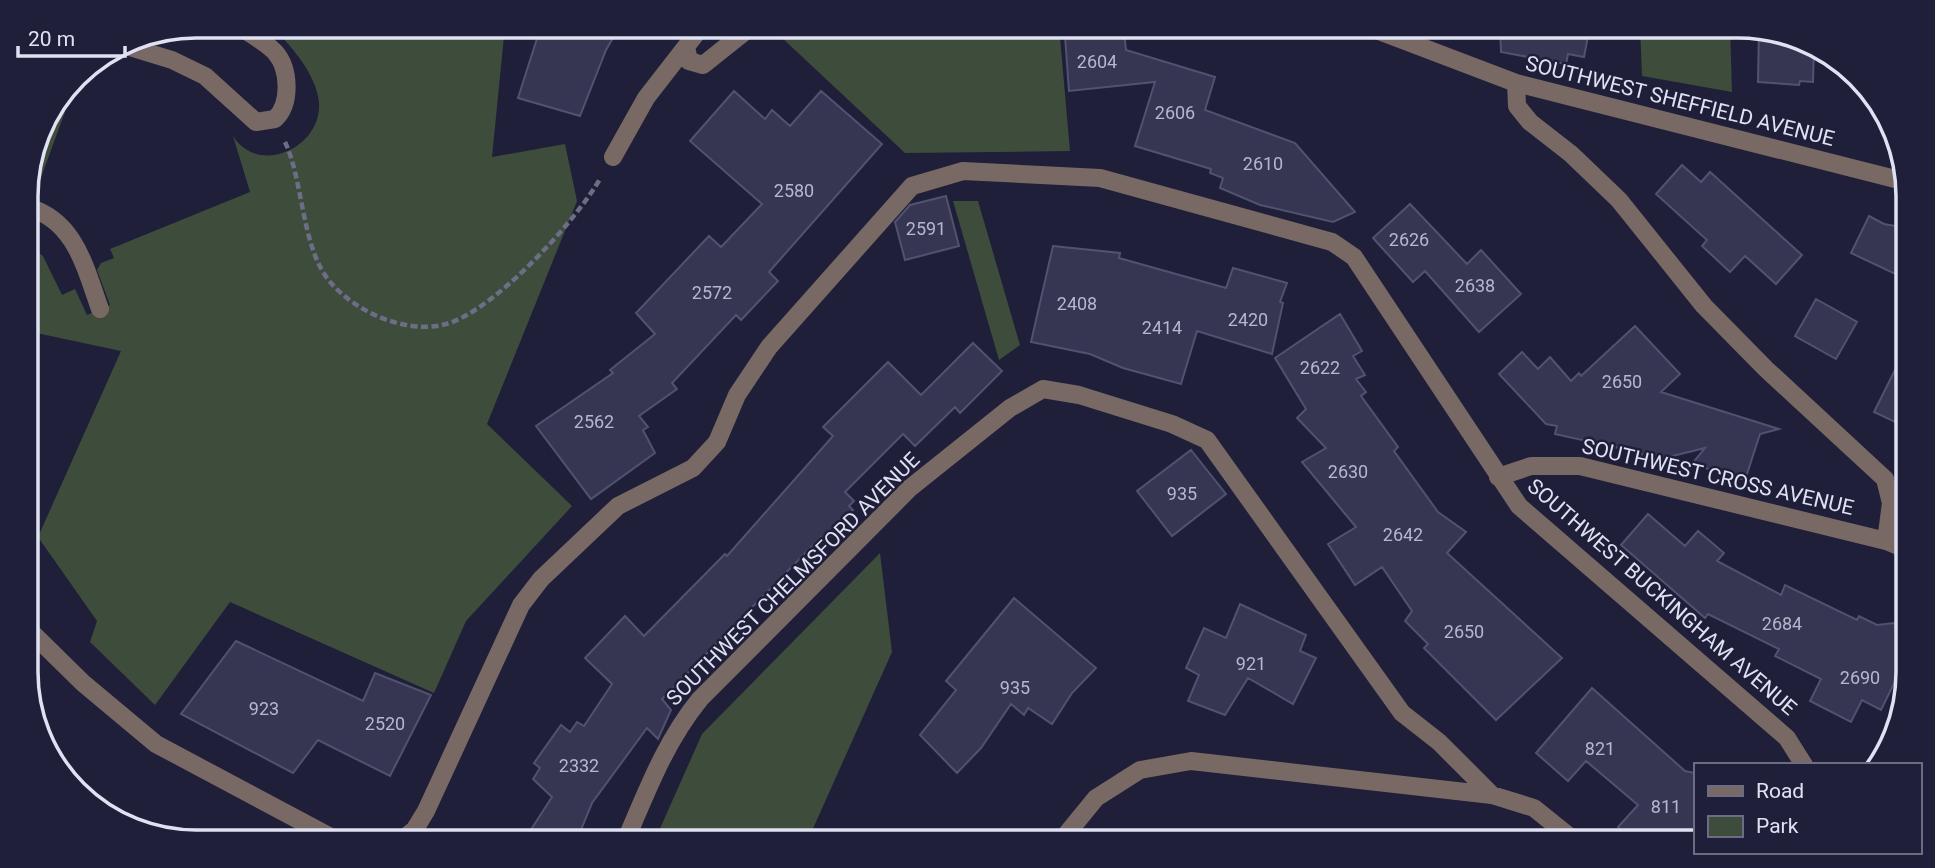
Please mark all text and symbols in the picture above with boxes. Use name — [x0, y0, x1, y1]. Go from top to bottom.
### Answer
scale bar — [18, 14, 124, 58]
text: 20 m — [28, 27, 75, 51]
house number: 2604 — [1077, 51, 1117, 72]
street label: SOUTHWEST SHEFFIELD AVENUE — [1523, 51, 1837, 151]
house number: 2606 — [1155, 102, 1195, 123]
house number: 2610 — [1243, 153, 1283, 174]
house number: 2580 — [774, 180, 814, 201]
house number: 2591 — [906, 218, 946, 239]
house number: 2626 — [1389, 229, 1429, 250]
house number: 2638 — [1455, 275, 1495, 296]
house number: 2572 — [692, 282, 732, 303]
house number: 2408 — [1057, 293, 1097, 314]
house number: 2420 — [1228, 309, 1268, 330]
house number: 2414 — [1142, 317, 1182, 338]
house number: 2622 — [1300, 357, 1340, 378]
house number: 2650 — [1602, 371, 1642, 392]
house number: 2562 — [574, 411, 614, 432]
street label: SOUTHWEST CROSS AVENUE — [1580, 434, 1856, 520]
street label: SOUTHWEST CHELMSFORD AVENUE — [662, 448, 924, 710]
house number: 2630 — [1328, 461, 1368, 482]
street label: SOUTHWEST BUCKINGHAM AVENUE — [1523, 474, 1801, 720]
house number: 935 — [1167, 483, 1197, 504]
house number: 2642 — [1383, 524, 1423, 545]
house number: 2684 — [1762, 613, 1802, 634]
house number: 2650 — [1444, 621, 1484, 642]
house number: 921 — [1236, 653, 1266, 674]
house number: 2690 — [1840, 667, 1880, 688]
house number: 935 — [1000, 677, 1030, 698]
house number: 923 — [249, 698, 279, 719]
house number: 2520 — [365, 713, 405, 734]
house number: 821 — [1585, 738, 1615, 759]
house number: 2332 — [559, 755, 599, 776]
legend — [1694, 763, 1921, 854]
text: Road — [1756, 779, 1804, 803]
house number: 811 — [1651, 796, 1681, 817]
text: Park — [1756, 814, 1799, 838]

